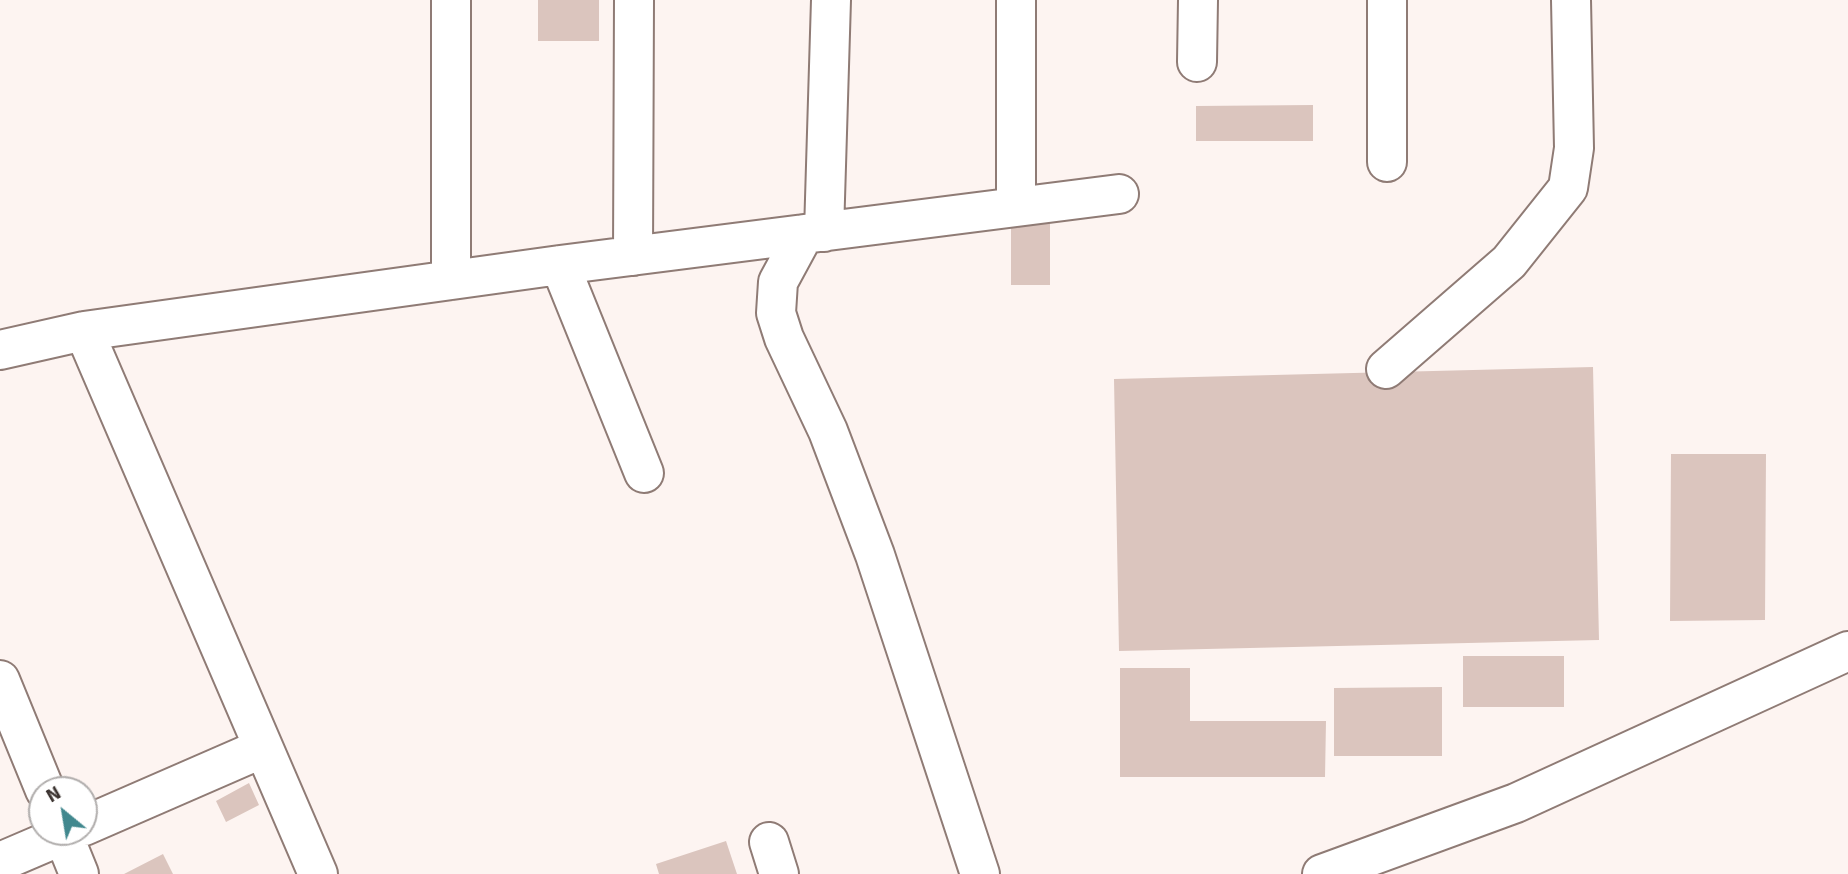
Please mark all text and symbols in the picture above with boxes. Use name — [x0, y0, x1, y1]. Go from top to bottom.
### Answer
north arrow — [28, 776, 98, 846]
text: N — [42, 781, 65, 808]

